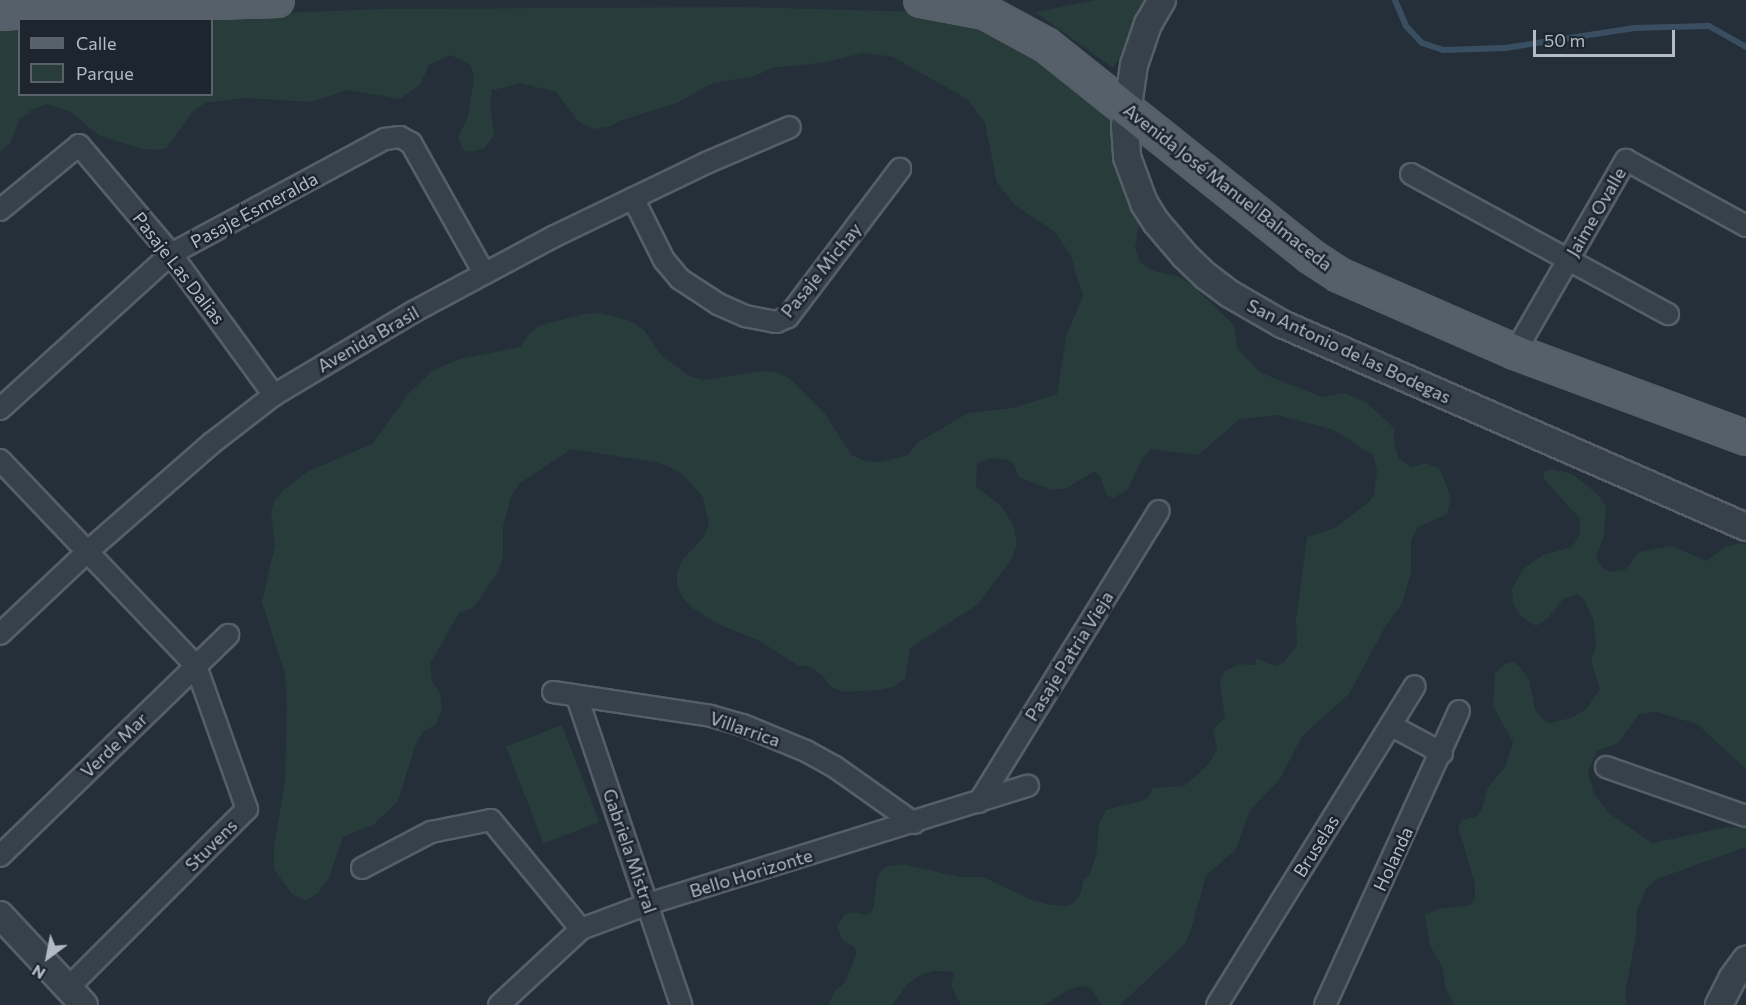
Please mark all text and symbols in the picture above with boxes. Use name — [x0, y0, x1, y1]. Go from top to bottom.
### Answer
legend — [18, 18, 213, 96]
scale bar — [1536, 18, 1678, 56]
text: 50 m — [1544, 29, 1585, 51]
text: Calle — [76, 32, 116, 54]
text: Parque — [76, 62, 134, 84]
street label: Avenida José Manuel Balmaceda — [1119, 99, 1337, 275]
street label: Jaime Ovalle — [1562, 163, 1630, 261]
street label: Pasaje Esmeralda — [187, 167, 321, 253]
street label: Pasaje Las Dalias — [128, 208, 230, 328]
street label: Pasaje Michay — [776, 218, 866, 322]
street label: San Antonio de las Bodegas — [1244, 294, 1454, 408]
street label: Avenida Brasil — [313, 301, 423, 377]
street label: Pasaje Patria Vieja — [1020, 587, 1118, 725]
street label: Villarrica — [707, 707, 783, 751]
street label: Verde Mar — [76, 708, 152, 782]
street label: Gabriela Mistral — [599, 786, 661, 916]
street label: Bruselas — [1289, 811, 1343, 881]
street label: Stuvens — [180, 814, 242, 876]
street label: Holanda — [1369, 823, 1417, 895]
street label: Bello Horizonte — [687, 844, 815, 902]
north arrow — [18, 927, 78, 987]
text: N — [28, 961, 48, 984]

